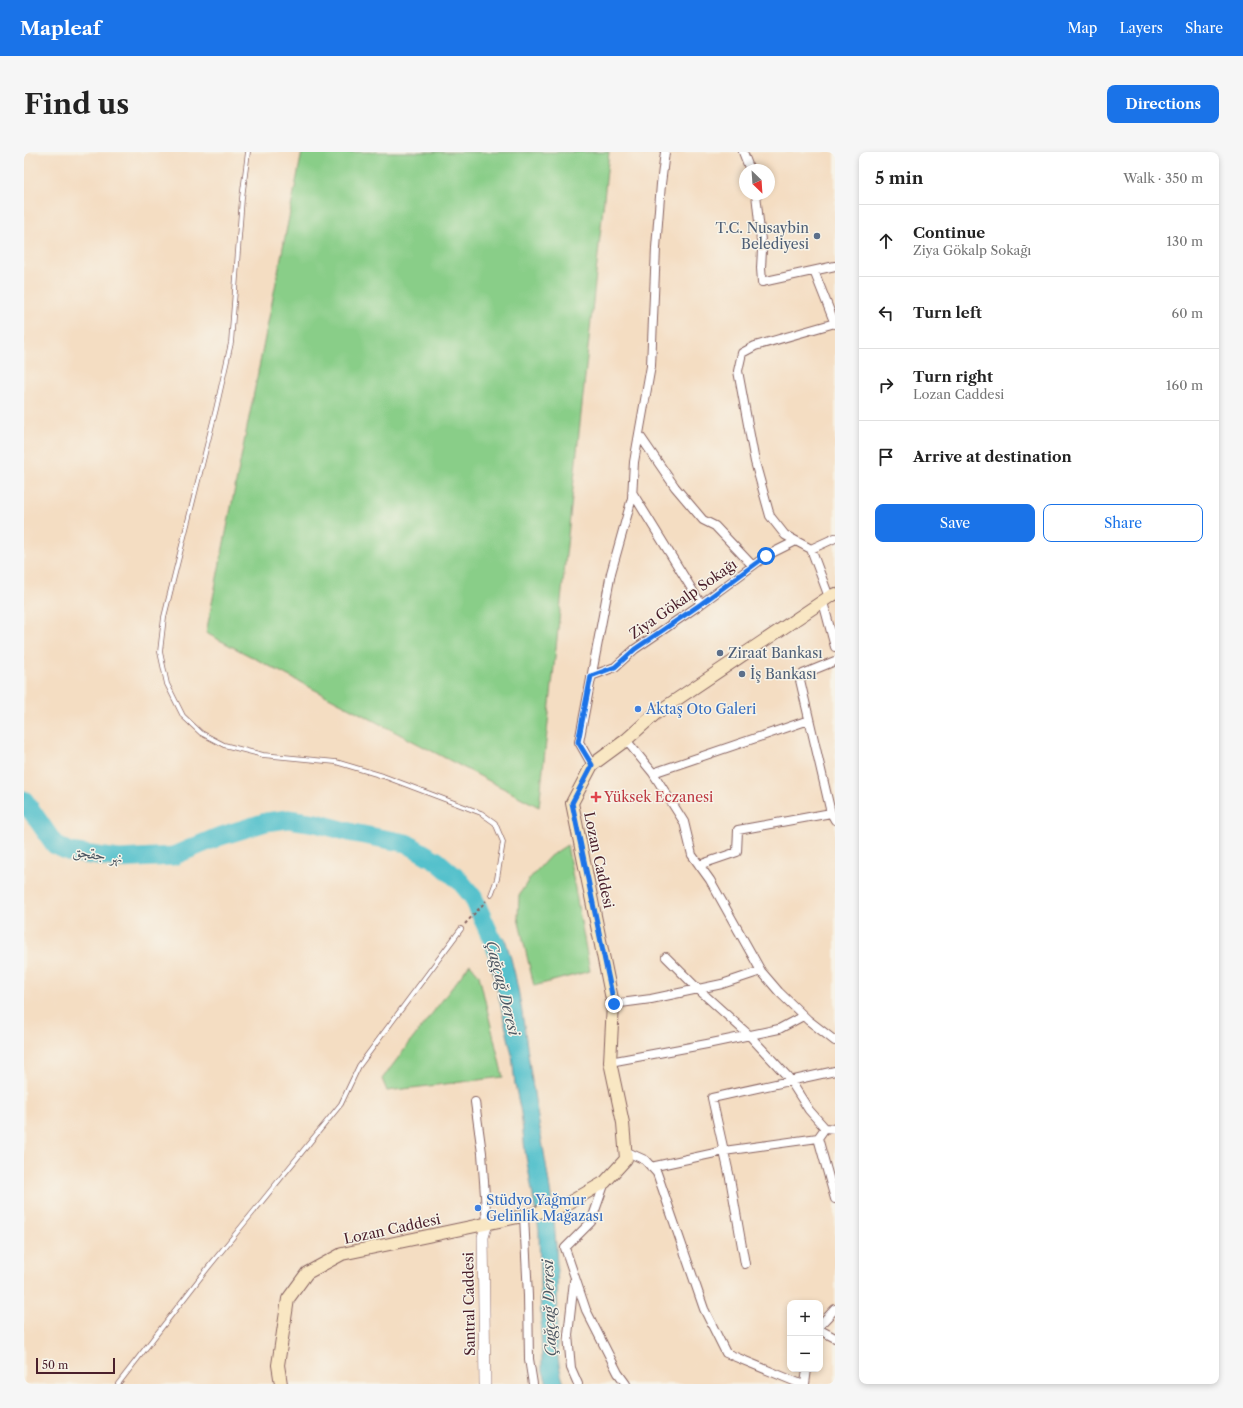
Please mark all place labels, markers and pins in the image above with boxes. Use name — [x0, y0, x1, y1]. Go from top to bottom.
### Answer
place label: T.C. Nusaybin Belediyesi — [715, 219, 809, 253]
marker: T.C. Nusaybin Belediyesi — [812, 231, 822, 241]
place label: Ziraat Bankası — [728, 644, 823, 662]
marker: Ziraat Bankası — [715, 648, 725, 658]
place label: İş Bankası — [750, 665, 817, 683]
marker: İş Bankası — [737, 669, 747, 679]
place label: Aktaş Oto Galeri — [645, 700, 756, 718]
marker: Aktaş Oto Galeri — [633, 704, 643, 714]
place label: Yüksek Eczanesi — [603, 788, 713, 806]
marker: Yüksek Eczanesi — [591, 792, 601, 802]
place label: Stüdyo Yağmur Gelinlik Mağazası — [486, 1191, 603, 1225]
marker: Stüdyo Yağmur Gelinlik Mağazası — [473, 1203, 483, 1213]

